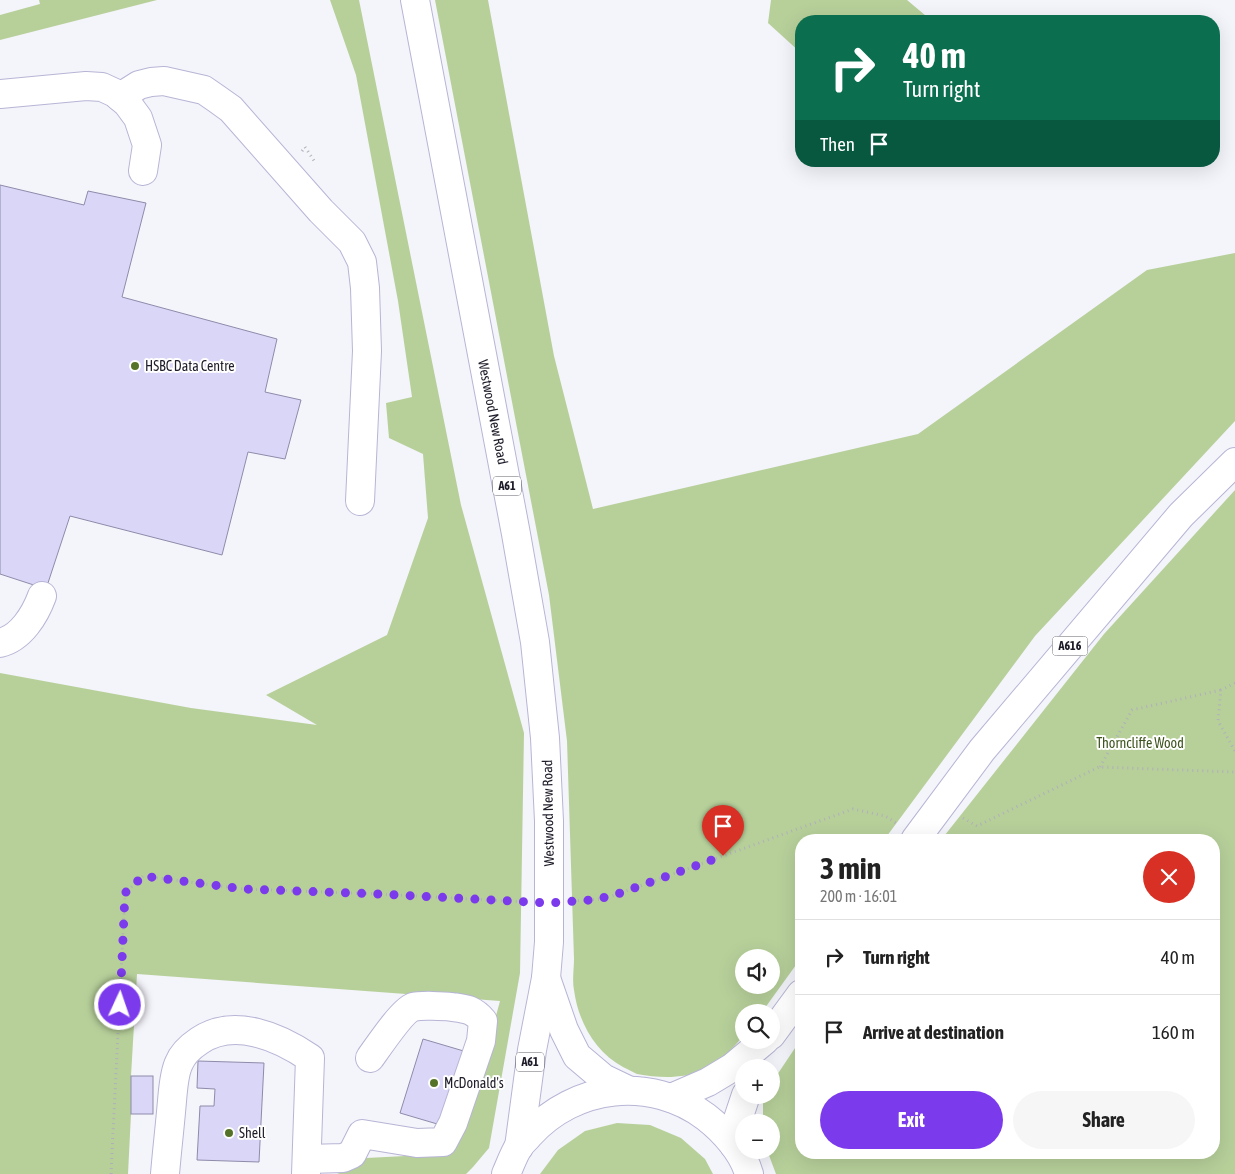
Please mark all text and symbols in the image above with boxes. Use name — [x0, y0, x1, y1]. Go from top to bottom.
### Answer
icon: right — [820, 35, 885, 100]
text: 40 m — [903, 35, 966, 75]
text: Turn right — [903, 76, 980, 102]
icon: arrive — [865, 130, 893, 158]
text: Then — [820, 133, 855, 155]
place label: HSBC Data Centre — [145, 358, 235, 374]
street label: Westwood New Road — [475, 358, 511, 466]
marker: HSBC Data Centre — [129, 360, 141, 372]
road number: A61 — [493, 476, 521, 496]
road number: A616 — [1052, 636, 1088, 656]
park label: Thorncliffe Wood — [1096, 735, 1184, 751]
street label: Westwood New Road — [539, 760, 557, 866]
pin — [702, 805, 744, 856]
icon: arrive — [709, 812, 737, 840]
text: 3 min — [820, 851, 881, 885]
button: close — [1143, 851, 1195, 903]
text: 200 m · 16:01 — [820, 887, 897, 905]
icon: right — [820, 943, 848, 971]
text: Turn right — [863, 946, 930, 968]
text: 40 m — [1161, 946, 1195, 968]
map controls — [735, 949, 780, 1159]
button: sound — [735, 949, 780, 994]
position arrow — [93, 978, 145, 1030]
button: search — [735, 1004, 780, 1049]
icon: arrive — [820, 1018, 848, 1046]
text: Arrive at destination — [863, 1021, 1004, 1043]
text: 160 m — [1152, 1021, 1195, 1043]
road number: A61 — [516, 1052, 544, 1072]
button: + — [735, 1059, 780, 1104]
place label: McDonald's — [444, 1075, 504, 1091]
marker: McDonald's — [428, 1077, 440, 1089]
button: Exit — [820, 1091, 1003, 1149]
button: Share — [1013, 1091, 1195, 1149]
button: − — [735, 1114, 780, 1159]
place label: Shell — [239, 1125, 266, 1141]
marker: Shell — [223, 1127, 235, 1139]

